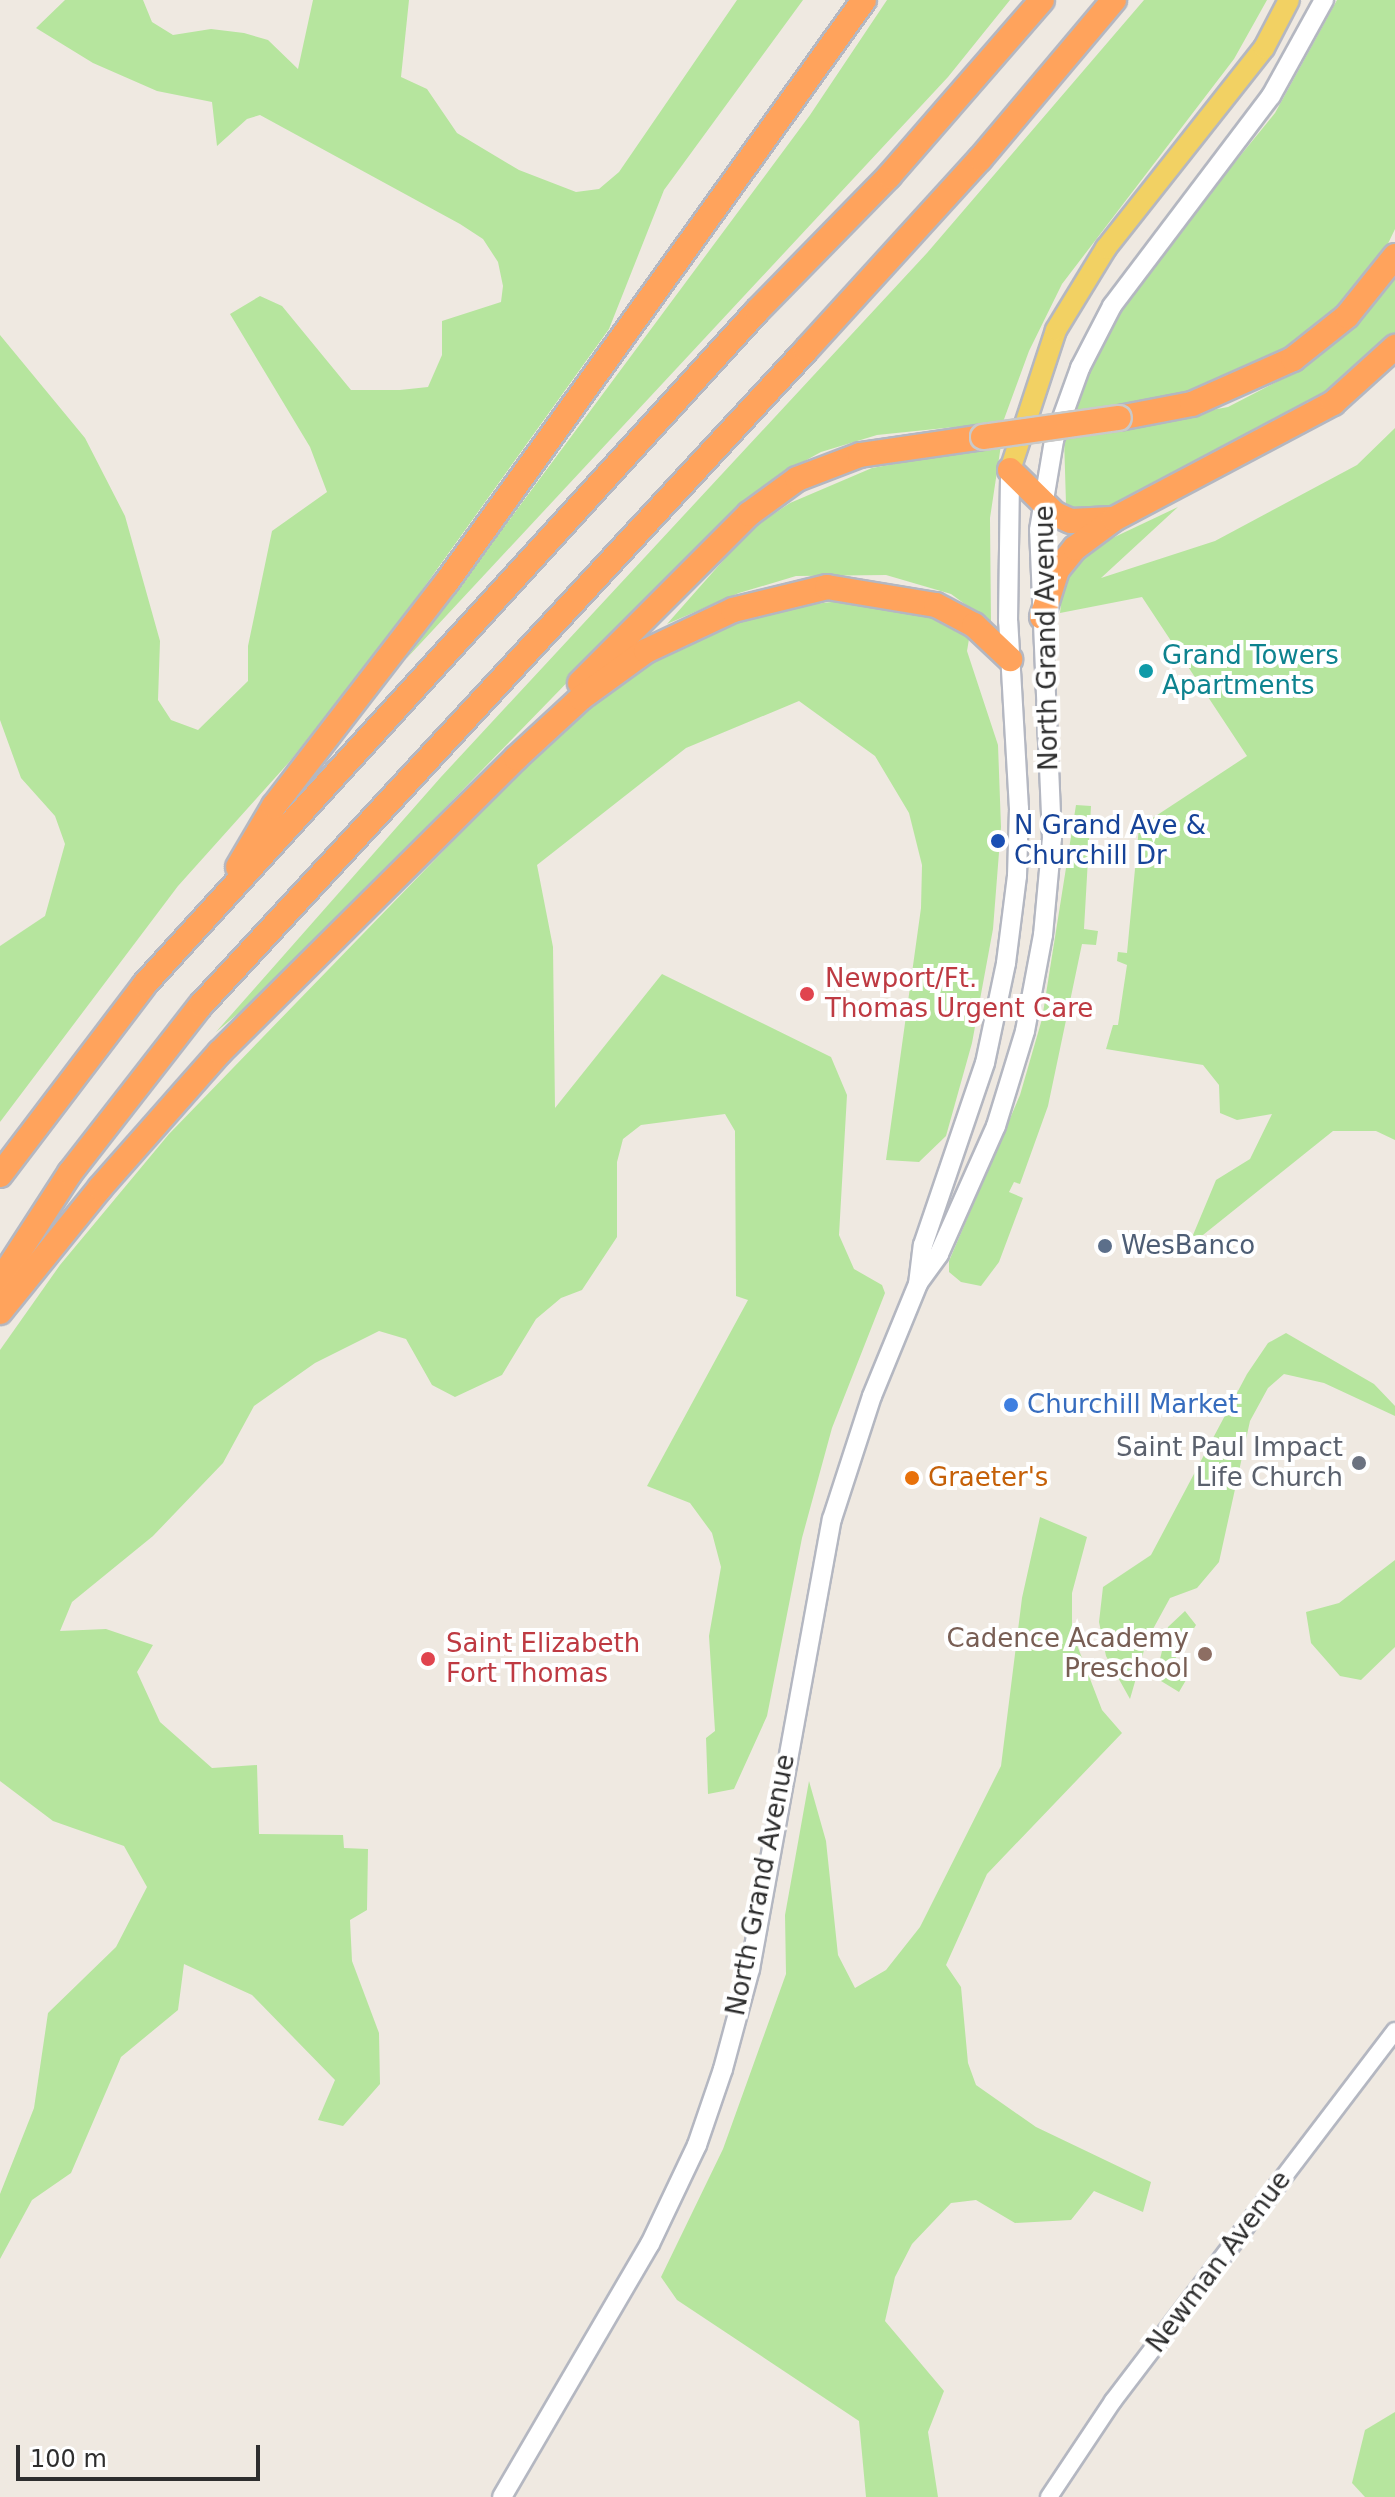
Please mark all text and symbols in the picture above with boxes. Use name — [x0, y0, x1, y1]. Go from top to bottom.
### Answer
street label: North Grand Avenue — [1029, 505, 1065, 771]
place label: Grand Towers Apartments — [1162, 640, 1339, 702]
marker: Grand Towers Apartments — [1137, 662, 1155, 680]
place label: N Grand Ave & Churchill Dr — [1014, 810, 1206, 872]
marker: N Grand Ave & Churchill Dr — [989, 832, 1007, 850]
place label: Newport/Ft. Thomas Urgent Care — [825, 963, 1093, 1024]
marker: Newport/Ft. Thomas Urgent Care — [796, 983, 818, 1005]
place label: WesBanco — [1121, 1230, 1255, 1262]
marker: WesBanco — [1096, 1237, 1114, 1255]
place label: Churchill Market — [1027, 1389, 1238, 1421]
marker: Churchill Market — [1002, 1396, 1020, 1414]
place label: Saint Paul Impact Life Church — [1116, 1432, 1343, 1494]
marker: Saint Paul Impact Life Church — [1350, 1454, 1368, 1472]
place label: Graeter's — [928, 1462, 1048, 1494]
marker: Graeter's — [903, 1469, 921, 1487]
place label: Cadence Academy Preschool — [947, 1623, 1189, 1684]
place label: Saint Elizabeth Fort Thomas — [446, 1628, 640, 1690]
marker: Cadence Academy Preschool — [1196, 1645, 1214, 1663]
marker: Saint Elizabeth Fort Thomas — [417, 1648, 439, 1670]
street label: North Grand Avenue — [720, 1752, 802, 2018]
street label: Newman Avenue — [1141, 2165, 1297, 2359]
scale bar — [20, 2429, 264, 2479]
text: 100 m — [30, 2445, 107, 2473]

